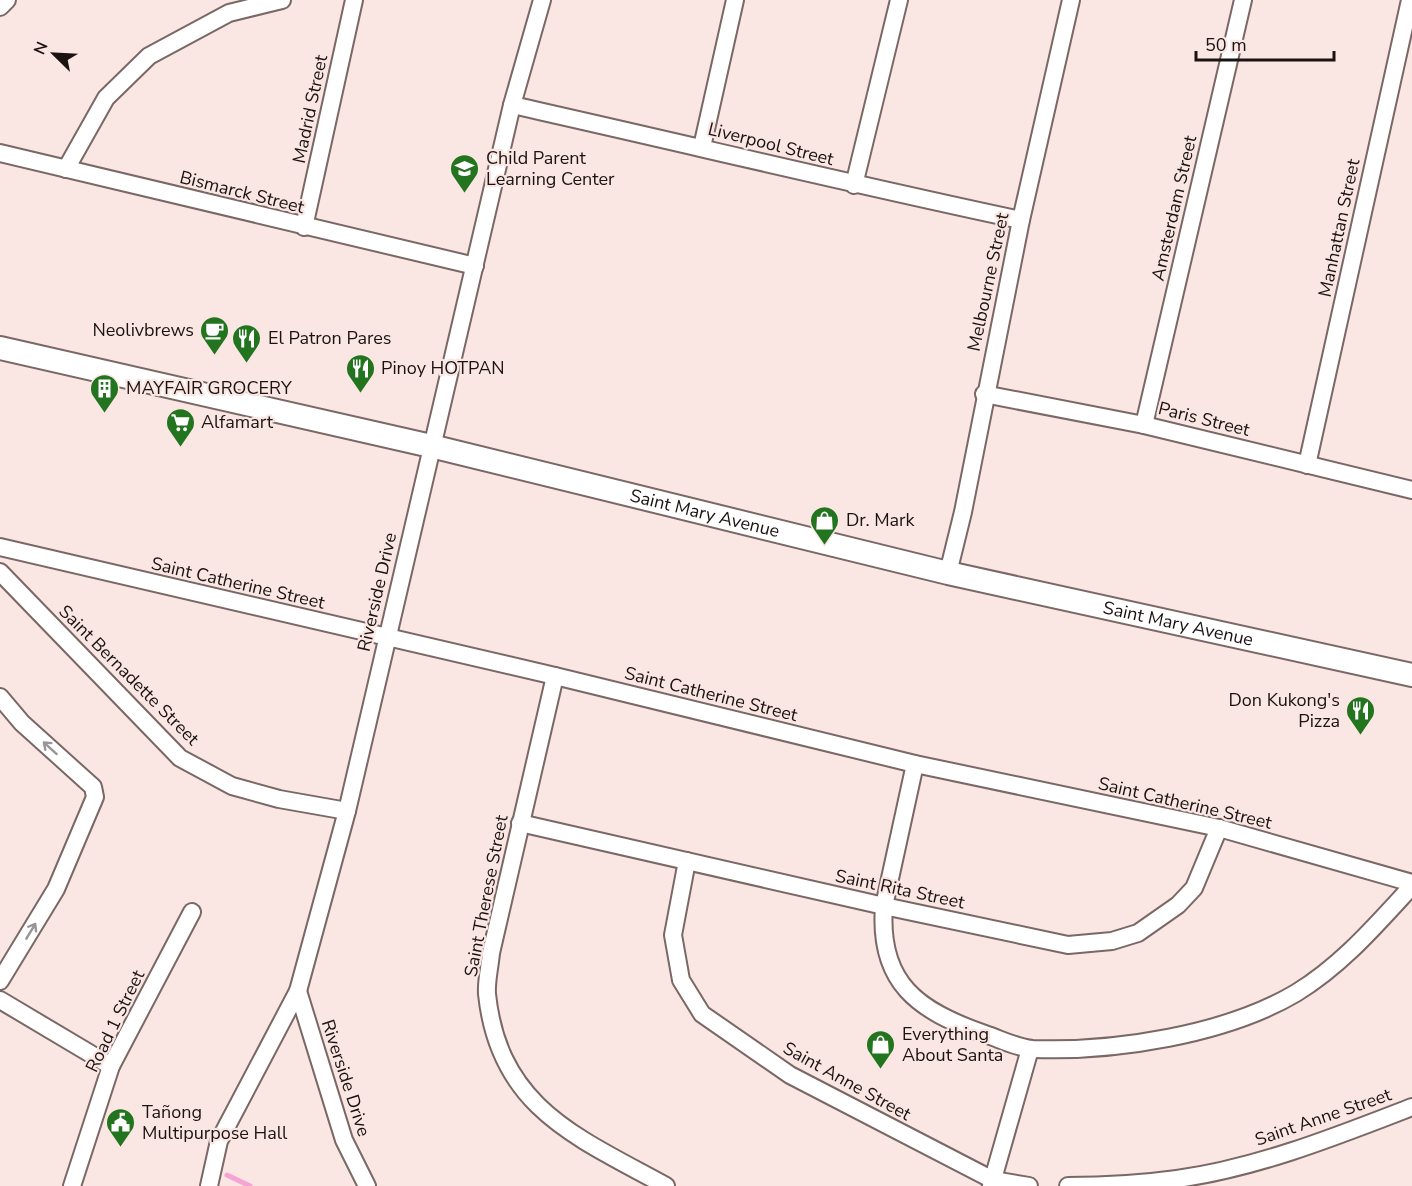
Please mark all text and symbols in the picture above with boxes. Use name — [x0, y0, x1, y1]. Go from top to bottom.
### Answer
north arrow — [24, 24, 84, 84]
scale bar — [1196, 24, 1334, 62]
text: 50 m — [1205, 33, 1247, 57]
text: N — [29, 38, 54, 58]
street label: Madrid Street — [287, 52, 333, 165]
street label: Liverpool Street — [706, 117, 837, 171]
street label: Amsterdam Street — [1146, 132, 1203, 283]
place label: Child Parent Learning Center — [486, 146, 615, 191]
school or university icon: Child Parent Learning Center — [449, 152, 481, 194]
street label: Manhattan Street — [1313, 156, 1366, 299]
street label: Bismarck Street — [177, 165, 307, 219]
street label: Melbourne Street — [962, 210, 1015, 353]
cafe icon: Neolivbrews — [199, 314, 231, 356]
place label: Neolivbrews — [92, 318, 194, 342]
restaurant icon: El Patron Pares — [231, 322, 263, 364]
place label: El Patron Pares — [268, 326, 392, 350]
restaurant icon: Pinoy HOTPAN — [344, 352, 376, 394]
place label: Pinoy HOTPAN — [381, 356, 505, 380]
building icon: MAYFAIR GROCERY — [89, 372, 121, 414]
place label: MAYFAIR GROCERY — [126, 376, 292, 400]
street label: Paris Street — [1156, 396, 1253, 442]
supermarket icon: Alfamart — [164, 406, 196, 448]
place label: Alfamart — [201, 410, 274, 434]
street label: Saint Mary Avenue — [628, 483, 782, 543]
shop icon: Dr. Mark — [809, 504, 841, 546]
place label: Dr. Mark — [846, 508, 916, 532]
street label: Riverside Drive — [352, 530, 402, 654]
street label: Saint Catherine Street — [149, 551, 328, 615]
street label: Saint Mary Avenue — [1101, 595, 1255, 652]
street label: Saint Bernadette Street — [53, 599, 205, 751]
street label: Saint Catherine Street — [622, 661, 801, 727]
place label: Don Kukong's Pizza — [1228, 688, 1340, 733]
restaurant icon: Don Kukong's Pizza — [1345, 694, 1377, 736]
one-way arrow — [43, 741, 58, 755]
street label: Saint Catherine Street — [1096, 771, 1275, 835]
street label: Saint Therese Street — [459, 812, 514, 979]
street label: Saint Rita Street — [833, 864, 968, 915]
one-way arrow — [25, 923, 37, 940]
street label: Road 1 Street — [80, 965, 150, 1076]
street label: Riverside Drive — [316, 1017, 376, 1139]
place label: Everything About Santa — [902, 1022, 1003, 1067]
shop icon: Everything About Santa — [865, 1028, 897, 1070]
street label: Saint Anne Street — [779, 1036, 916, 1126]
street label: Saint Anne Street — [1252, 1082, 1395, 1152]
place label: Tañong Multipurpose Hall — [142, 1100, 288, 1145]
public building icon: Tañong Multipurpose Hall — [105, 1106, 137, 1148]

